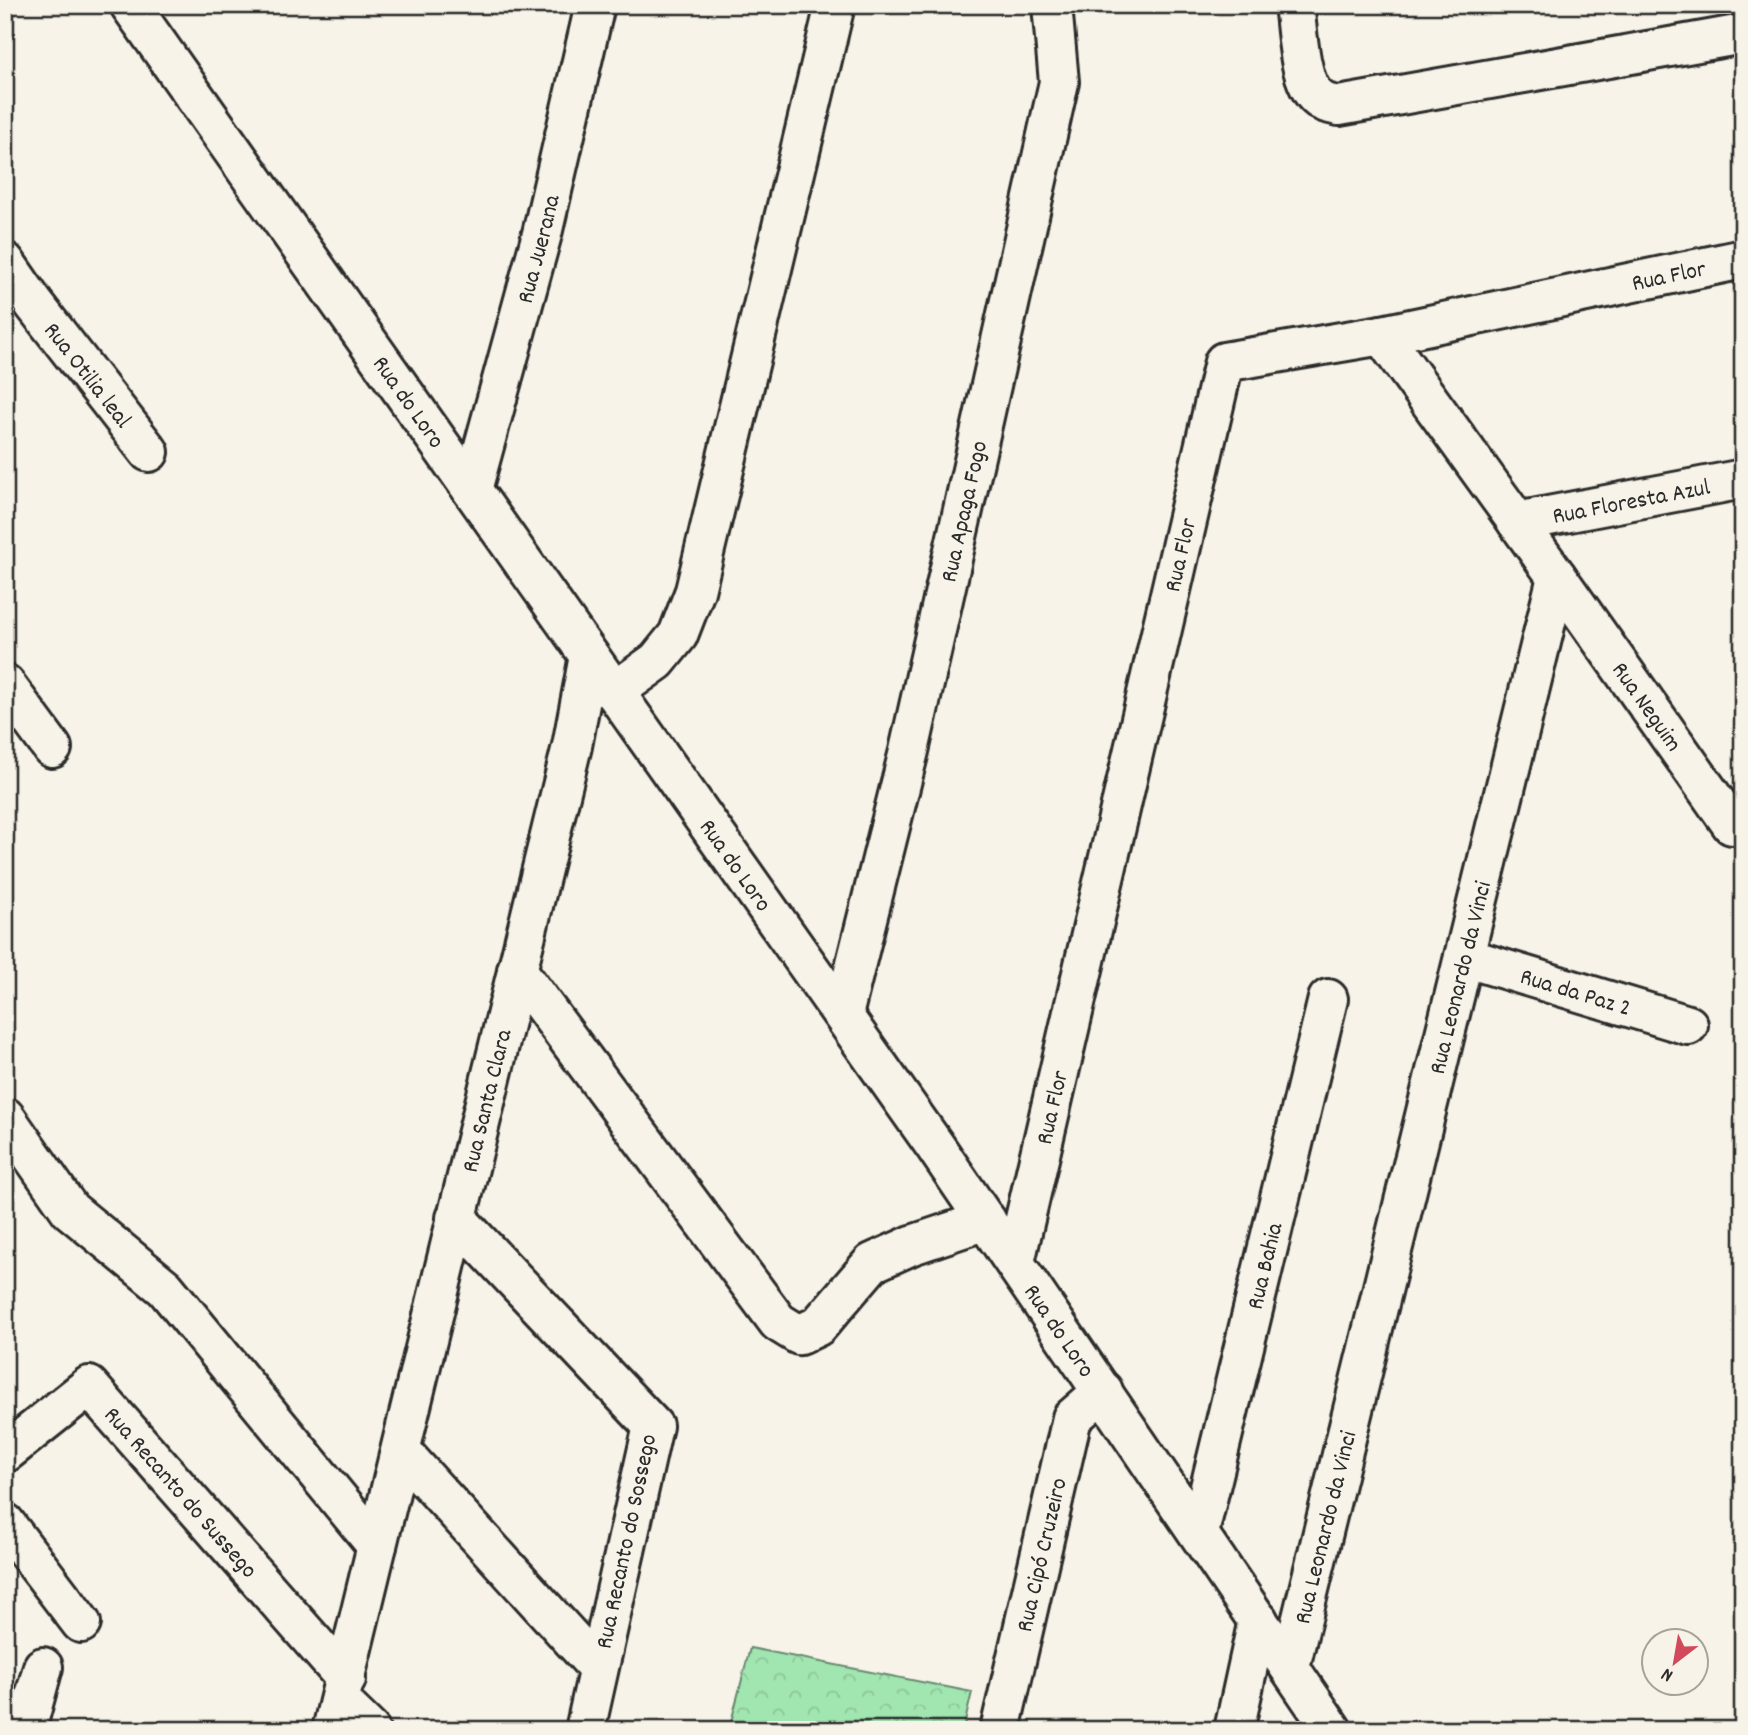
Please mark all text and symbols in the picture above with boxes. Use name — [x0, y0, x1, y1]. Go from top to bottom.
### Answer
street label: Rua Juerana — [510, 191, 571, 308]
street label: Rua Flor — [1629, 253, 1709, 302]
street label: Rua Otilia leal — [34, 316, 138, 437]
street label: Rua do Loro — [363, 350, 452, 456]
street label: Rua Apaga Fogo — [933, 438, 998, 586]
street label: Rua Floresta Azul — [1550, 472, 1713, 535]
street label: Rua Flor — [1157, 515, 1207, 596]
street label: Rua Neguim — [1602, 656, 1689, 760]
street label: Rua do Loro — [689, 813, 779, 920]
street label: Rua Leonardo da Vinci — [1422, 878, 1502, 1078]
street label: Rua da Paz 2 — [1516, 961, 1635, 1027]
street label: Rua Santa Clara — [455, 1025, 522, 1176]
street label: Rua Flor — [1029, 1067, 1079, 1148]
street label: Rua Bahia — [1240, 1219, 1294, 1313]
street label: Rua do Loro — [1014, 1278, 1102, 1385]
street label: Rua Recanto do Sussego — [95, 1400, 264, 1587]
street label: Rua Leonardo da Vinci — [1287, 1428, 1367, 1628]
street label: Rua Recanto do Sossego — [589, 1431, 667, 1652]
street label: Rua Cipó Cruzeiro — [1009, 1475, 1078, 1636]
north arrow — [1640, 1626, 1710, 1696]
text: N — [1657, 1660, 1679, 1688]

